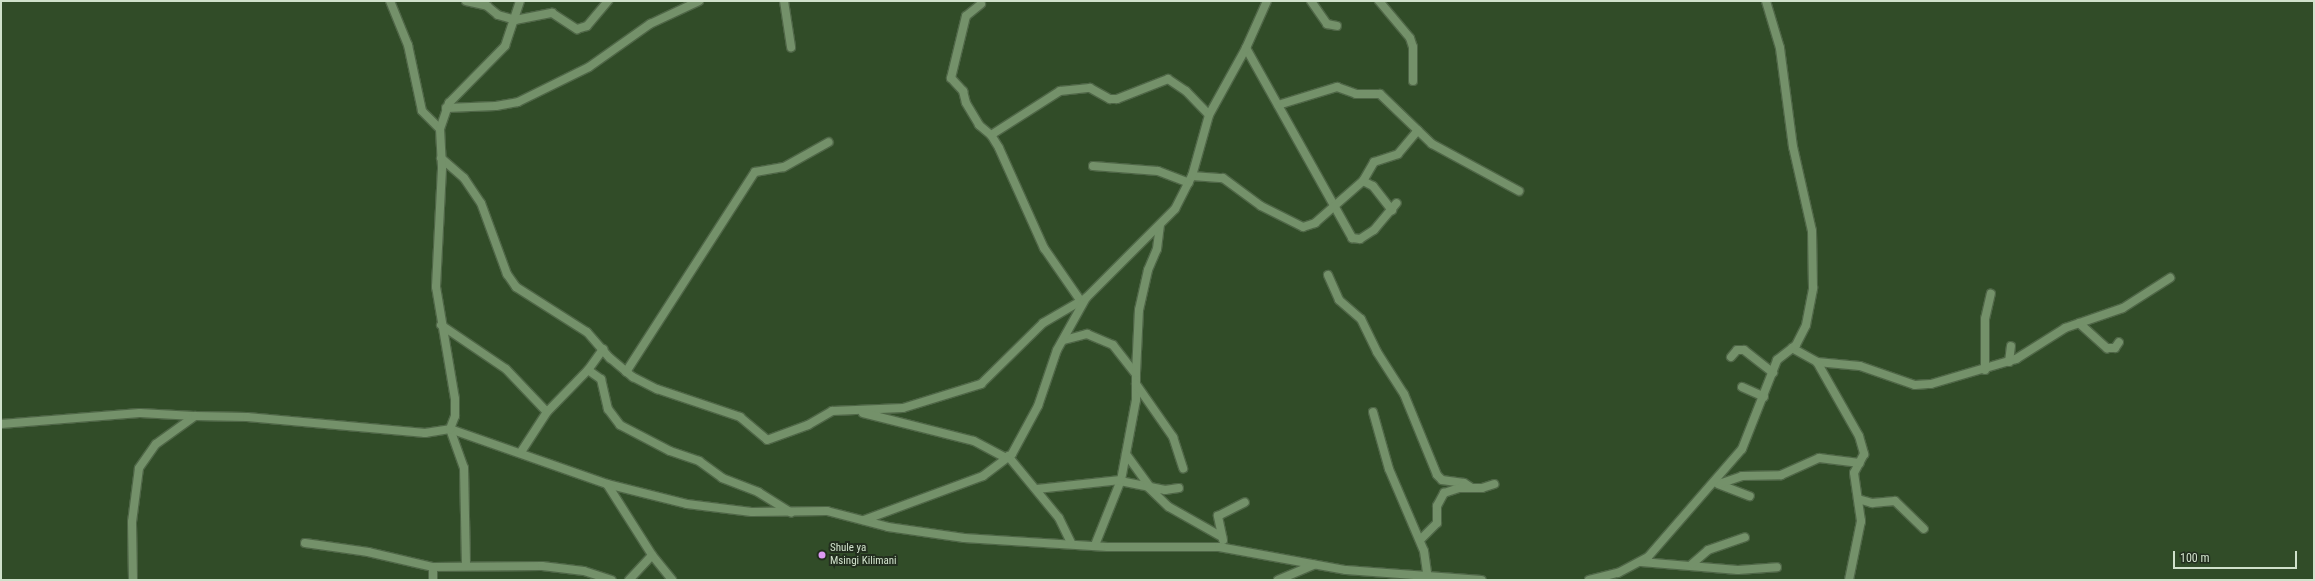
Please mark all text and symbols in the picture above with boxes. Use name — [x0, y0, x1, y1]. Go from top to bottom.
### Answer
place label: Shule ya Msingi Kilimani — [830, 542, 897, 568]
scale bar — [2175, 543, 2299, 569]
marker: Shule ya Msingi Kilimani — [817, 550, 827, 560]
text: 100 m — [2180, 551, 2210, 565]

